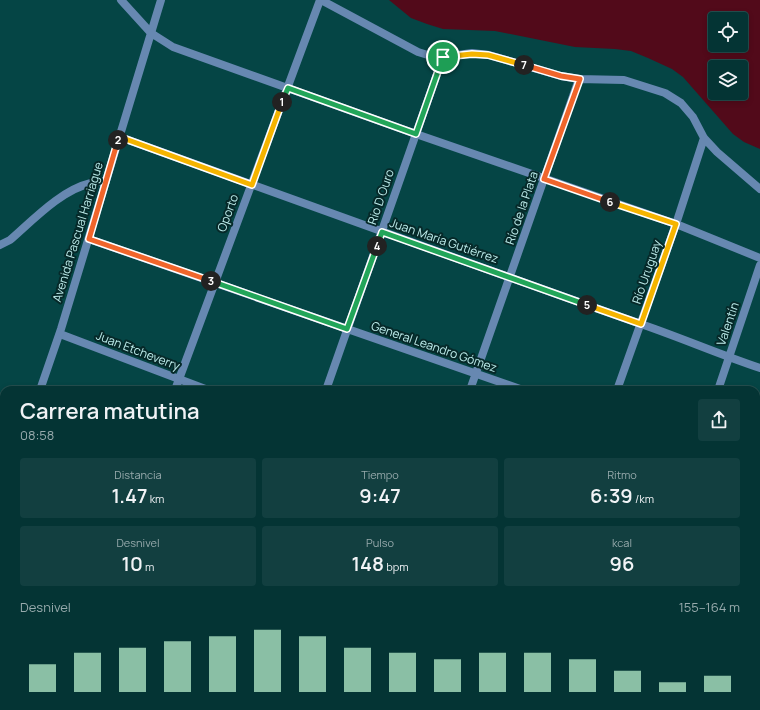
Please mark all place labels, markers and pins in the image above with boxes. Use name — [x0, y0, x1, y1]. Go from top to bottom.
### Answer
pin — [426, 40, 460, 74]
pin: 7 — [514, 55, 534, 75]
pin: 1 — [272, 92, 292, 112]
pin: 2 — [108, 130, 128, 150]
pin: 6 — [600, 192, 620, 212]
pin: 4 — [367, 236, 387, 256]
pin: 3 — [201, 271, 221, 291]
pin: 5 — [577, 295, 597, 315]

